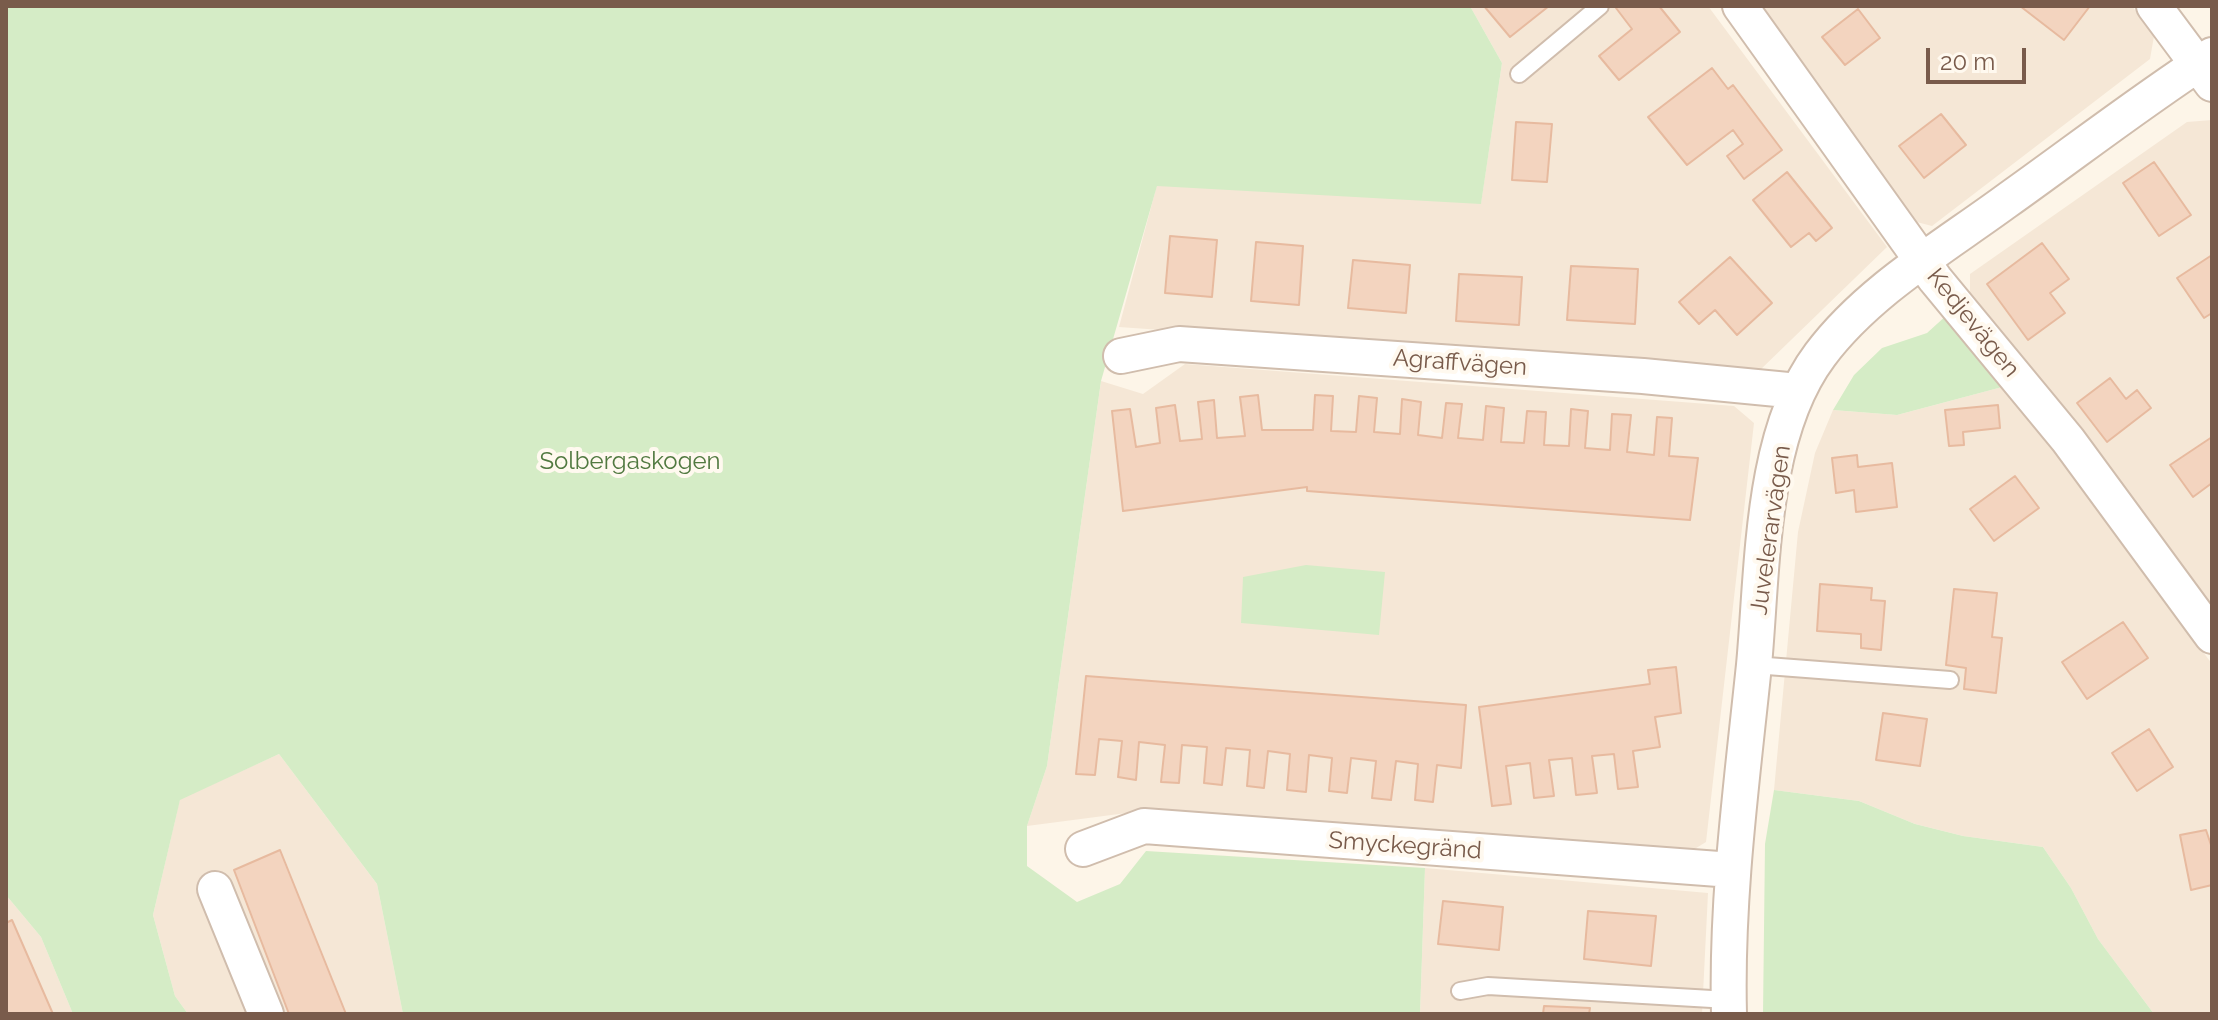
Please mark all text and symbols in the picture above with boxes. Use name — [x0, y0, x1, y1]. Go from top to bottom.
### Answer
scale bar — [1930, 32, 2030, 82]
text: 20 m — [1940, 47, 1995, 76]
street label: Kedjevägen — [1920, 263, 2026, 383]
street label: Agraffvägen — [1392, 344, 1528, 382]
street label: Juvelerarvägen — [1745, 443, 1797, 617]
park label: Solbergaskogen — [539, 448, 721, 476]
street label: Smyckegränd — [1327, 826, 1483, 866]

